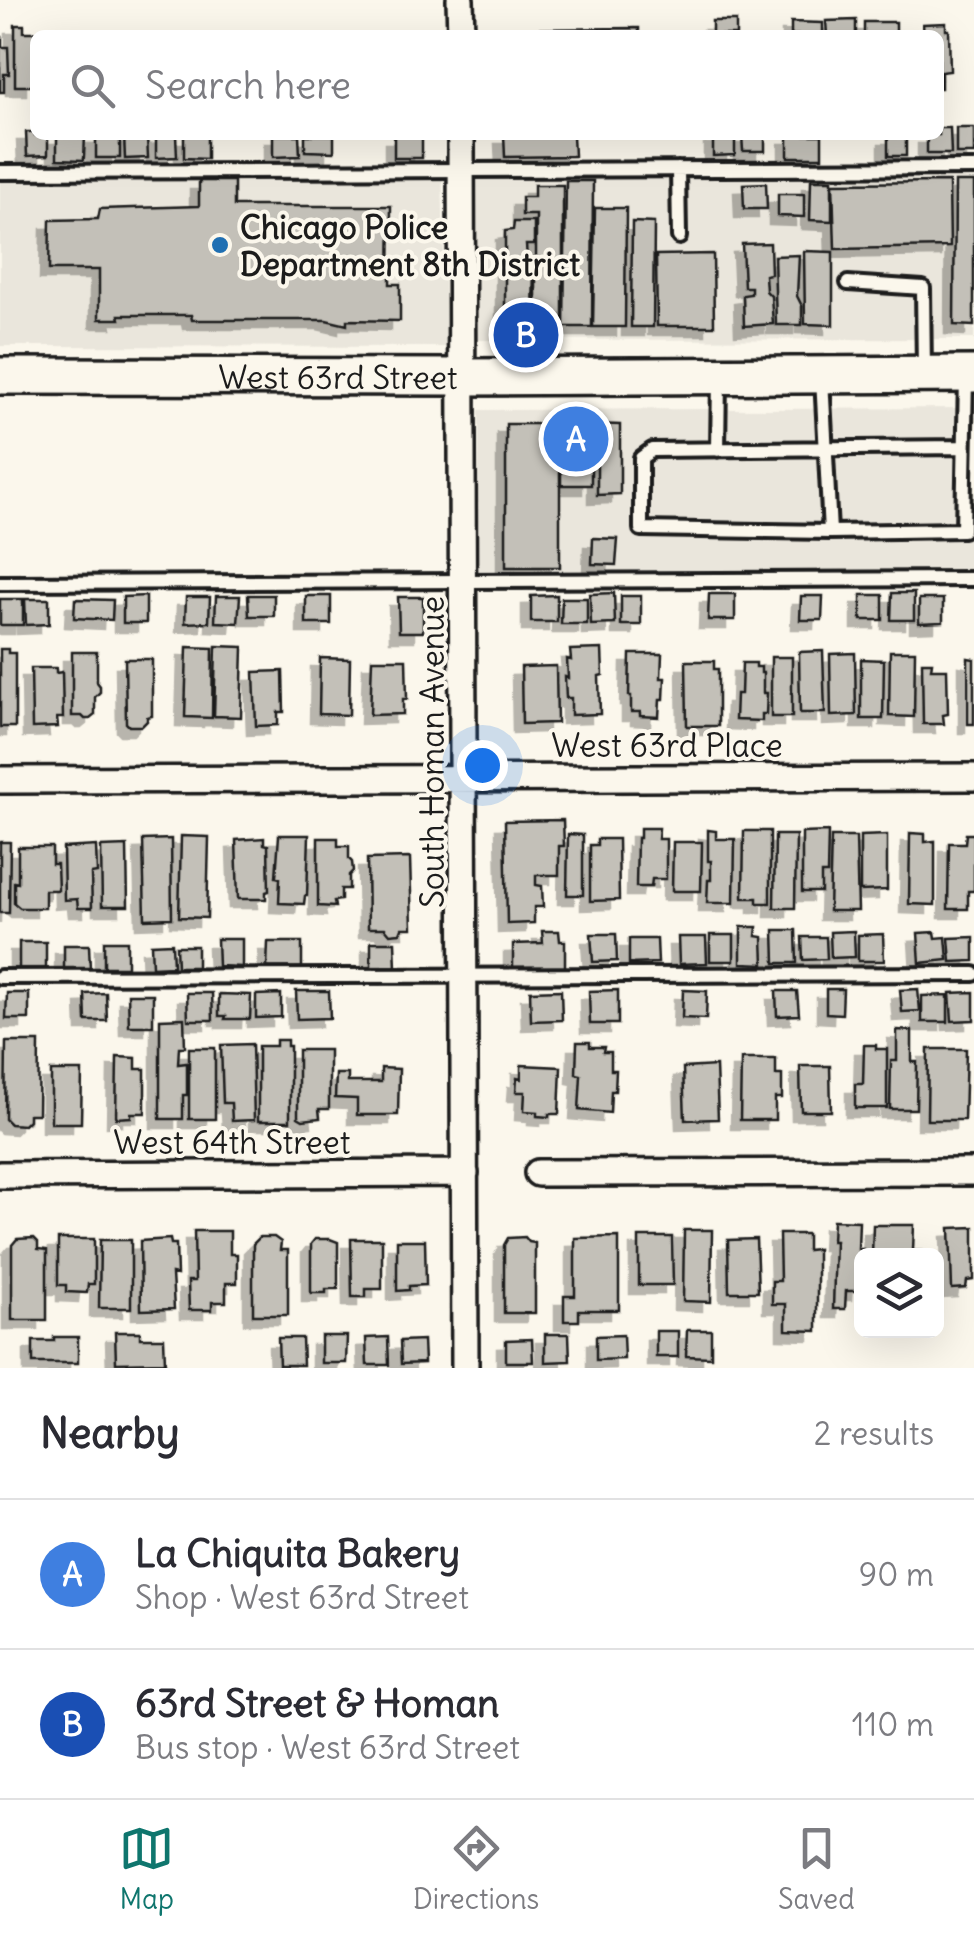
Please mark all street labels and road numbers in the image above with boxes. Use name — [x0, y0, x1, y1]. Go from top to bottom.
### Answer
street label: West 63rd Street — [218, 356, 458, 397]
street label: South Homan Avenue — [412, 596, 453, 908]
street label: West 63rd Place — [551, 725, 783, 766]
street label: West 64th Street — [113, 1122, 351, 1163]

